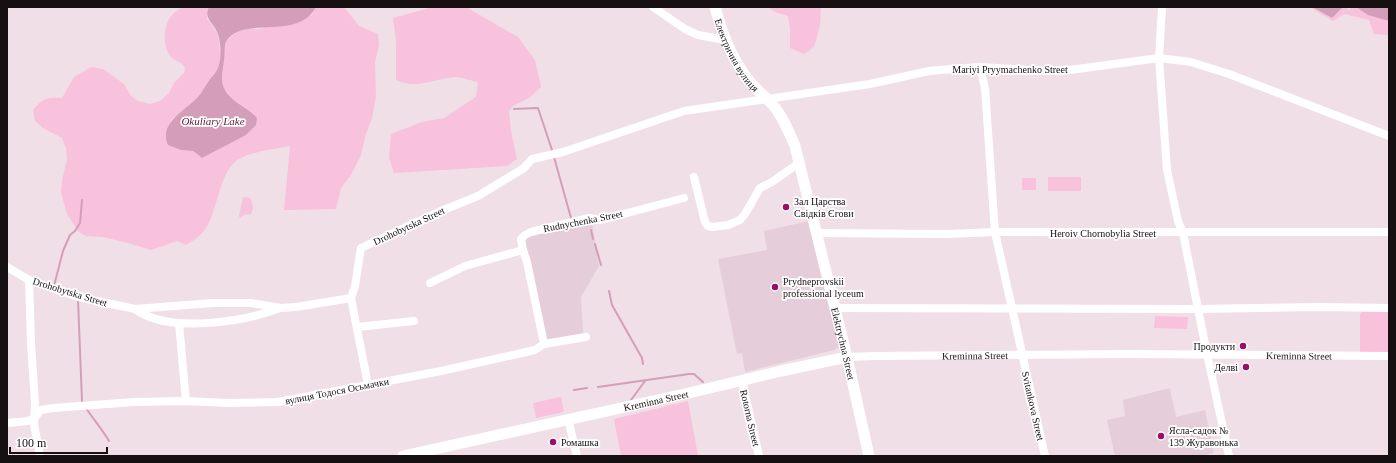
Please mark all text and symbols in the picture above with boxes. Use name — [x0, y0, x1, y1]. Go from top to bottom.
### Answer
street label: Електрична вулиця — [713, 17, 761, 94]
street label: Mariyi Pryymachenko Street — [952, 64, 1068, 75]
water label: Okuliary Lake — [181, 115, 245, 127]
place label: Зал Царства Свідків Єгови — [794, 196, 854, 219]
marker: Зал Царства Свідків Єгови — [781, 202, 791, 212]
street label: Drohobytska Street — [372, 205, 447, 247]
street label: Rudnychenka Street — [542, 208, 624, 234]
street label: Heroiv Chornobylia Street — [1050, 228, 1156, 239]
street label: Drohobytska Street — [31, 275, 109, 309]
place label: Prydneprovskii professional lyceum — [783, 276, 864, 299]
marker: Prydneprovskii professional lyceum — [770, 282, 780, 292]
street label: Elektrychna Street — [829, 306, 857, 381]
place label: Продукти — [1194, 341, 1236, 352]
marker: Продукти — [1238, 341, 1248, 351]
street label: Kreminna Street — [942, 349, 1008, 361]
street label: Kreminna Street — [1266, 350, 1332, 361]
place label: Делві — [1214, 362, 1238, 373]
marker: Делві — [1241, 362, 1251, 372]
street label: Svitankova Street — [1020, 370, 1046, 442]
street label: вулиця Тодося Осьмачки — [284, 375, 390, 406]
street label: Kreminna Street — [623, 388, 690, 413]
street label: Rotorna Street — [738, 388, 762, 448]
place label: Ясла-садок № 139 Журавонька — [1169, 425, 1239, 448]
scale bar — [10, 429, 107, 455]
marker: Ясла-садок № 139 Журавонька — [1156, 431, 1166, 441]
text: 100 m — [16, 436, 47, 450]
marker: Ромашка — [548, 437, 558, 447]
place label: Ромашка — [561, 437, 599, 448]

